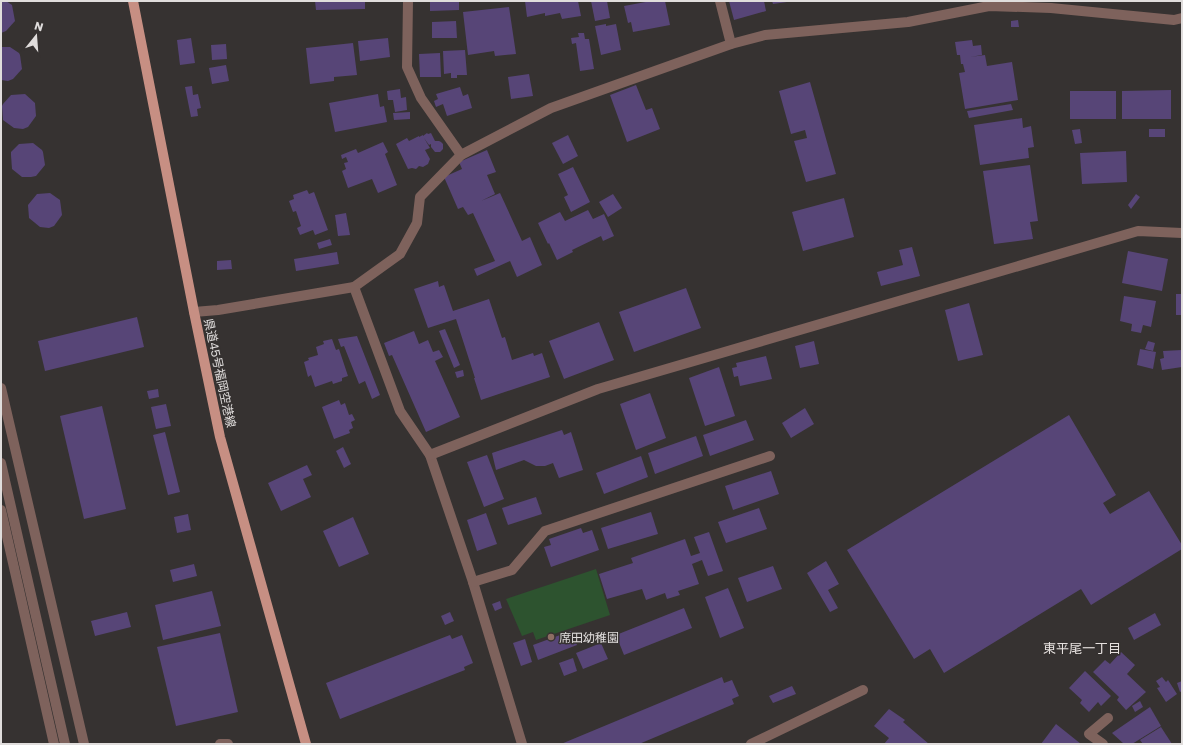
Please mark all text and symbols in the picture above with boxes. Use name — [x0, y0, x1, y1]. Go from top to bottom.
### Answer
north arrow — [16, 16, 56, 56]
text: N — [33, 18, 45, 35]
street label: 県道45号福岡空港線 — [200, 317, 240, 429]
place label: 席田幼稚園 — [559, 629, 619, 646]
marker: 席田幼稚園 — [546, 632, 556, 642]
district label: 東平尾一丁目 — [1043, 639, 1121, 658]

